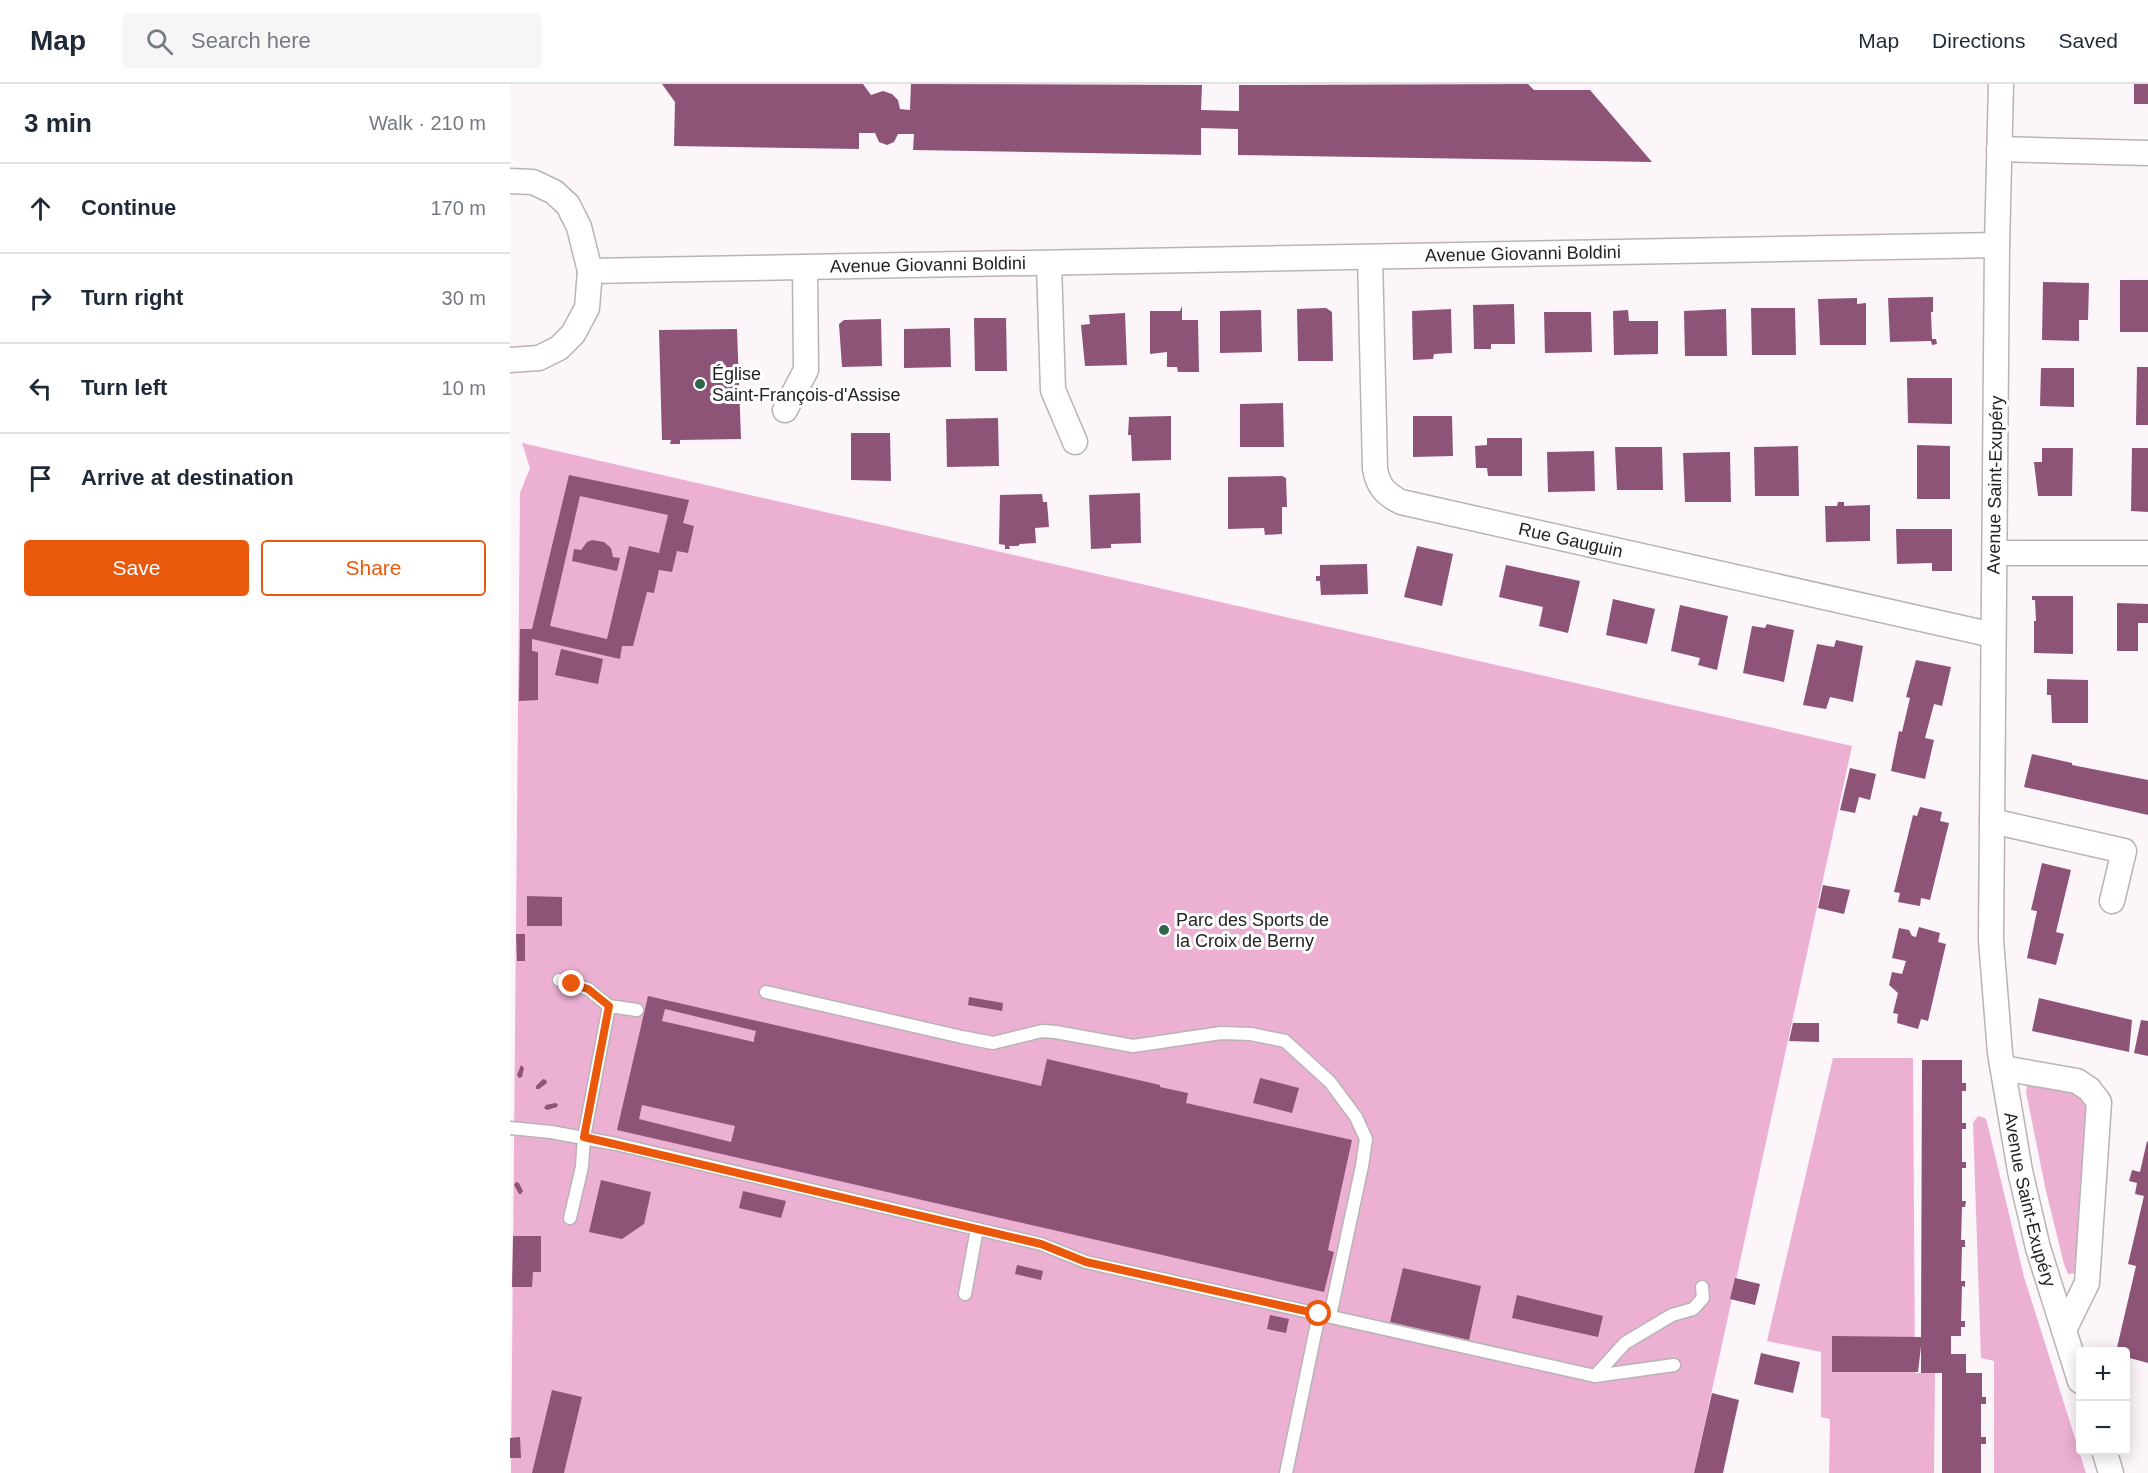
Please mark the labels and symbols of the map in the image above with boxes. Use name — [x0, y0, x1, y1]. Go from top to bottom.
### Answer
street label: Avenue Giovanni Boldini — [1425, 242, 1621, 266]
street label: Avenue Giovanni Boldini — [830, 253, 1026, 277]
place label: Église Saint-François-d'Assise — [712, 364, 901, 405]
marker: Église Saint-François-d'Assise — [693, 377, 707, 391]
street label: Avenue Saint-Exupéry — [1983, 395, 2007, 575]
street label: Rue Gauguin — [1517, 519, 1625, 562]
place label: Parc des Sports de la Croix de Berny — [1176, 910, 1329, 951]
marker: Parc des Sports de la Croix de Berny — [1157, 923, 1171, 937]
route end — [558, 970, 584, 996]
street label: Avenue Saint-Exupéry — [2000, 1111, 2060, 1289]
route start — [1305, 1300, 1331, 1326]

